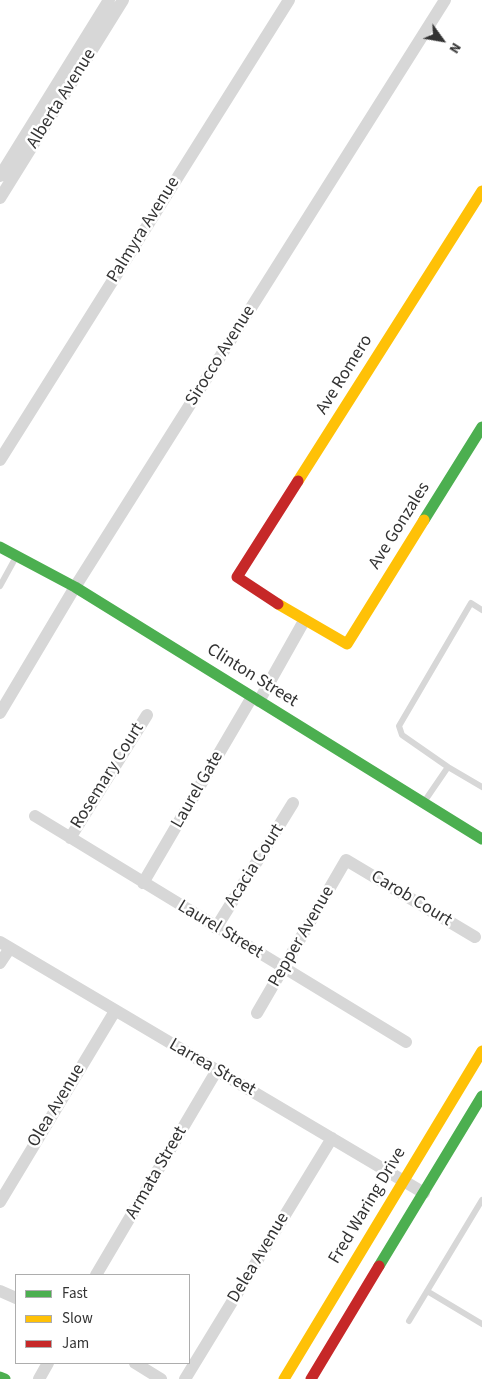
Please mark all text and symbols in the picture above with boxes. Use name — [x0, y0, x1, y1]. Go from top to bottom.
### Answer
north arrow — [417, 15, 467, 65]
text: N — [444, 39, 466, 57]
street label: Alberta Avenue — [23, 45, 101, 153]
street label: Palmyra Avenue — [103, 173, 185, 287]
street label: Sirocco Avenue — [182, 302, 260, 410]
street label: Ave Romero — [312, 331, 378, 419]
street label: Ave Gonzales — [365, 478, 435, 574]
street label: Clinton Street — [202, 639, 302, 713]
street label: Rosemary Court — [67, 719, 149, 833]
street label: Laurel Gate — [167, 748, 229, 832]
street label: Acacia Court — [221, 820, 289, 912]
street label: Carob Court — [366, 866, 456, 932]
street label: Pepper Avenue — [264, 883, 340, 991]
street label: Laurel Street — [173, 896, 267, 964]
street label: Larrea Street — [165, 1035, 259, 1101]
street label: Olea Avenue — [24, 1060, 90, 1152]
street label: Armata Street — [122, 1123, 192, 1223]
street label: Fred Waring Drive — [325, 1144, 411, 1268]
street label: Delea Avenue — [224, 1209, 294, 1307]
legend — [15, 1274, 190, 1364]
text: Fast — [62, 1283, 88, 1304]
text: Slow — [62, 1308, 93, 1329]
text: Jam — [62, 1333, 89, 1354]

